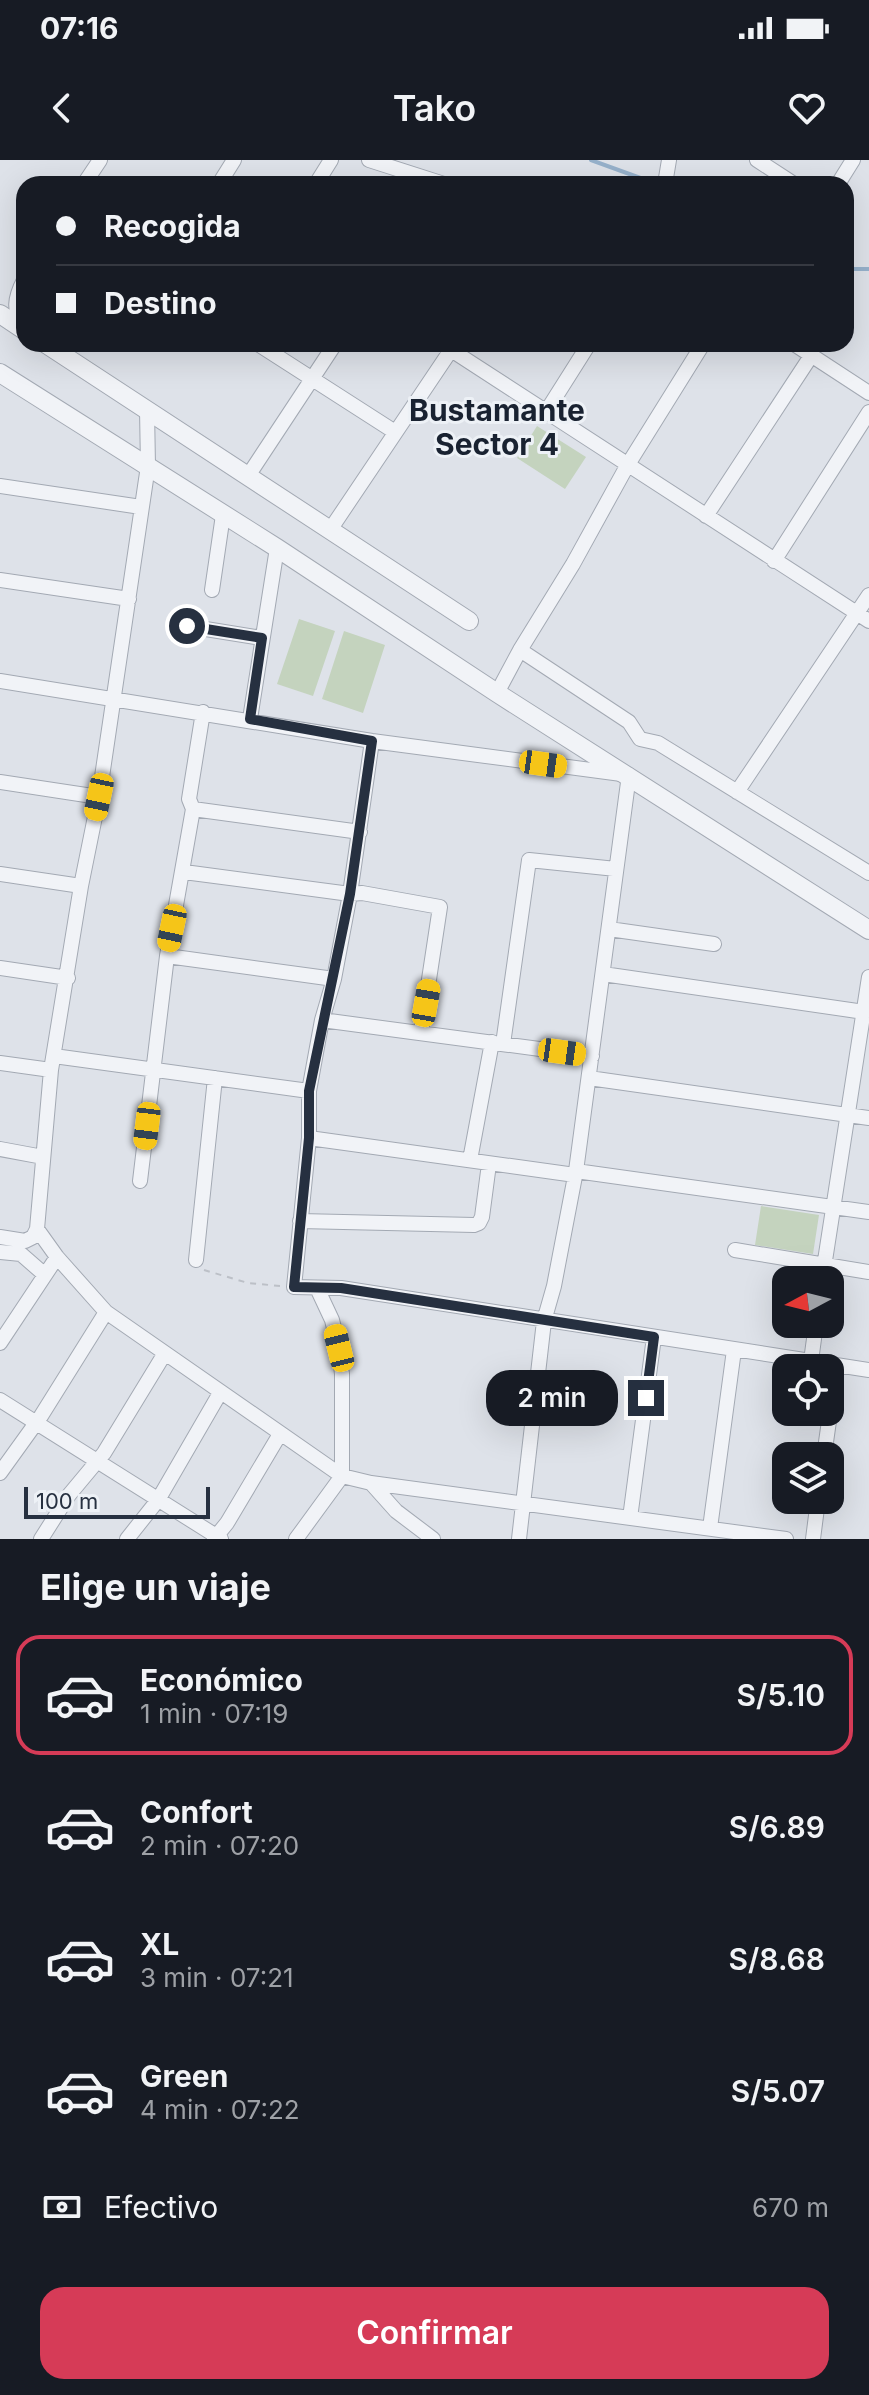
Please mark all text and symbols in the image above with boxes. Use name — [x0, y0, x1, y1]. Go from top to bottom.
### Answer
text: 07:16 — [40, 10, 119, 46]
icon: back — [40, 86, 84, 130]
text: Tako — [393, 86, 476, 130]
icon: heart — [785, 86, 829, 130]
text: Recogida — [104, 208, 241, 244]
text: Destino — [104, 285, 217, 321]
district label: Bustamante Sector 4 — [409, 392, 585, 462]
route start — [169, 608, 205, 644]
car — [518, 749, 568, 779]
car — [82, 771, 116, 823]
car — [155, 902, 189, 954]
car — [410, 977, 442, 1029]
car — [537, 1037, 587, 1067]
car — [132, 1101, 162, 1151]
north arrow — [772, 1266, 844, 1338]
map controls — [772, 1266, 844, 1514]
car — [322, 1322, 356, 1374]
button: locate — [772, 1354, 844, 1426]
callout: 2 min — [486, 1370, 618, 1426]
route end — [628, 1380, 664, 1416]
text: 2 min — [518, 1382, 586, 1413]
button: layers — [772, 1442, 844, 1514]
scale bar — [24, 1483, 210, 1519]
text: 100 m — [36, 1488, 98, 1514]
text: Elige un viaje — [40, 1565, 271, 1609]
icon: car — [44, 1659, 116, 1731]
text: Económico — [140, 1662, 303, 1698]
text: S/5.10 — [737, 1677, 825, 1713]
text: 1 min · 07:19 — [140, 1698, 288, 1729]
icon: car — [44, 1791, 116, 1863]
text: Confort — [140, 1794, 253, 1830]
text: S/6.89 — [729, 1809, 825, 1845]
text: 2 min · 07:20 — [140, 1830, 299, 1861]
icon: car — [44, 1923, 116, 1995]
text: XL — [140, 1926, 179, 1962]
text: S/8.68 — [728, 1941, 825, 1977]
text: 3 min · 07:21 — [140, 1962, 294, 1993]
icon: car — [44, 2055, 116, 2127]
text: Green — [140, 2058, 228, 2094]
text: S/5.07 — [731, 2073, 825, 2109]
text: 4 min · 07:22 — [140, 2094, 300, 2125]
icon: cash — [40, 2185, 84, 2229]
text: Efectivo — [104, 2189, 218, 2225]
text: 670 m — [752, 2192, 829, 2223]
button: Confirmar — [40, 2287, 829, 2379]

